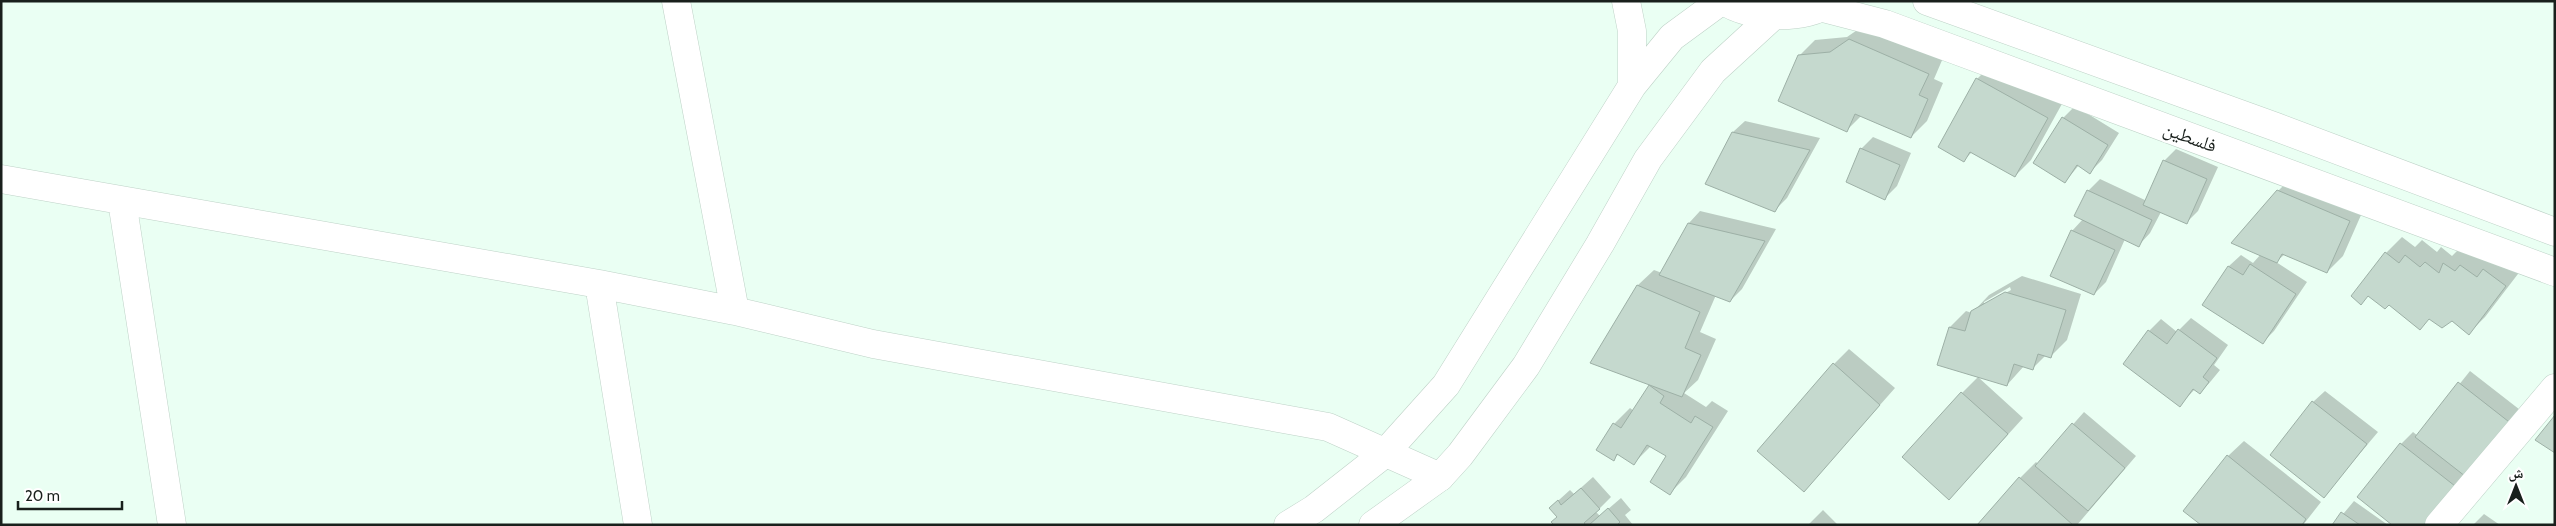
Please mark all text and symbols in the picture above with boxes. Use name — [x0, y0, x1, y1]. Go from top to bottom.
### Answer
street label: فلسطين — [2160, 117, 2220, 157]
north arrow — [2491, 461, 2541, 511]
text: ش — [2509, 464, 2524, 482]
scale bar — [18, 478, 121, 510]
text: 20 m — [25, 487, 60, 505]

